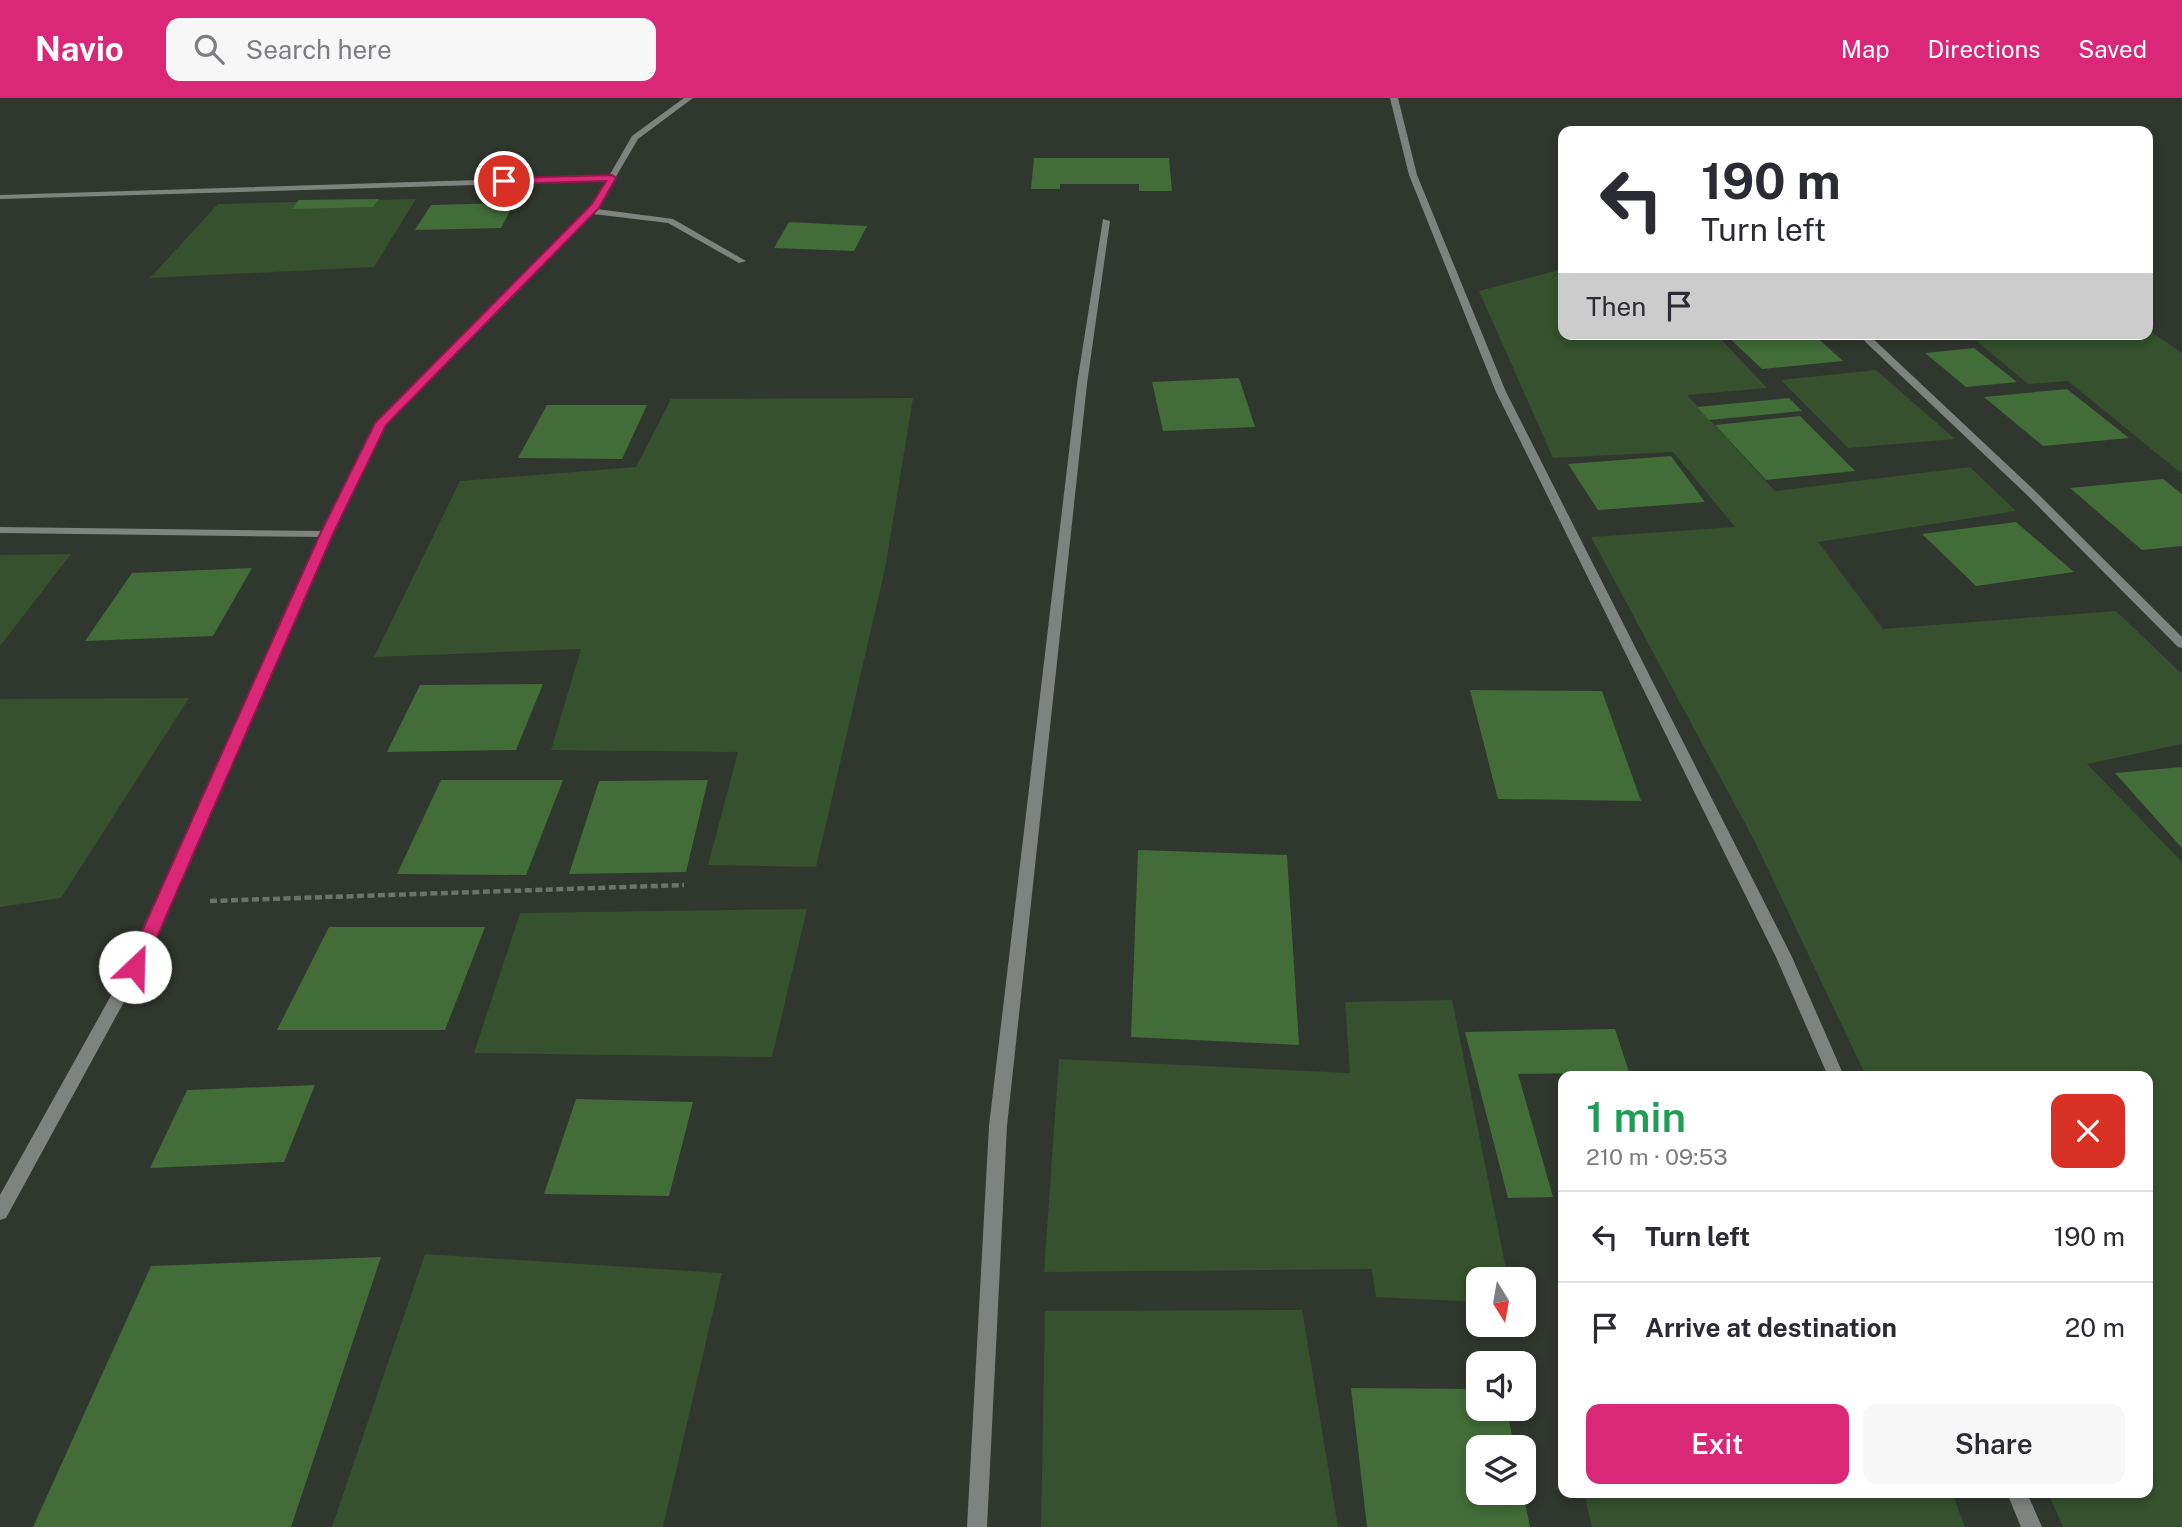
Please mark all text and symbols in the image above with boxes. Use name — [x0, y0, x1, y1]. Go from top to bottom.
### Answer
search box — [166, 18, 656, 81]
text: Navio — [35, 30, 124, 68]
icon: search — [190, 30, 228, 68]
text: Search here — [246, 34, 392, 65]
text: Map — [1841, 35, 1890, 63]
text: Directions — [1928, 35, 2040, 63]
text: Saved — [2078, 35, 2147, 63]
pin — [474, 151, 534, 211]
text: 190 m — [1701, 152, 1841, 210]
icon: left — [1586, 154, 1677, 245]
icon: arrive — [485, 162, 523, 200]
text: Turn left — [1701, 211, 1826, 248]
icon: arrive — [1660, 287, 1698, 325]
text: Then — [1586, 291, 1646, 322]
position arrow — [98, 930, 172, 1004]
text: 1 min — [1586, 1092, 1686, 1141]
button: close — [2051, 1094, 2125, 1168]
text: 210 m · 09:53 — [1586, 1143, 1728, 1170]
icon: left — [1586, 1218, 1624, 1256]
text: Turn left — [1645, 1221, 1750, 1252]
text: 190 m — [2054, 1221, 2125, 1252]
north arrow — [1466, 1267, 1536, 1337]
map controls — [1466, 1267, 1536, 1505]
icon: arrive — [1586, 1309, 1624, 1347]
text: Arrive at destination — [1645, 1312, 1897, 1343]
text: 20 m — [2065, 1312, 2125, 1343]
button: sound — [1466, 1351, 1536, 1421]
button: Exit — [1586, 1404, 1849, 1484]
button: Share — [1863, 1404, 2125, 1484]
button: layers — [1466, 1435, 1536, 1505]

